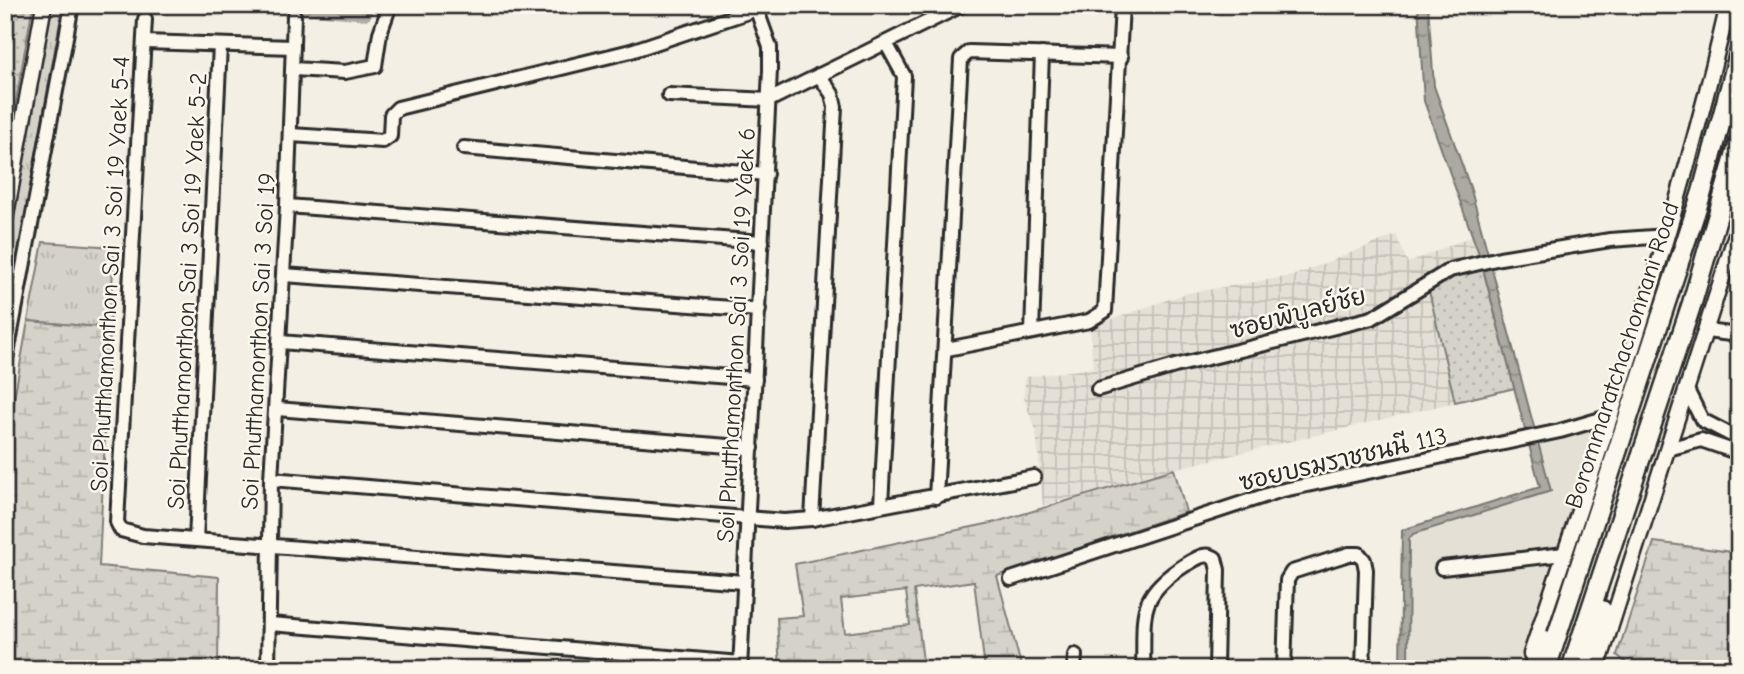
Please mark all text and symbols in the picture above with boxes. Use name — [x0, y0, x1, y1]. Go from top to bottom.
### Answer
street label: Soi Phutthamonthon Sai 3 Soi 19 Yaek 5-4 — [85, 55, 135, 493]
street label: Soi Phutthamonthon Sai 3 Soi 19 Yaek 5-2 — [162, 72, 212, 510]
street label: Soi Phutthamonthon Sai 3 Soi 19 Yaek 6 — [711, 127, 761, 543]
street label: Soi Phutthamonthon Sai 3 Soi 19 — [235, 172, 281, 510]
street label: Borommaratchachonnani Road — [1559, 198, 1685, 512]
street label: ซอยพิบูลย์ชัย — [1226, 279, 1370, 348]
street label: ซอยบรมราชชนนี 113 — [1236, 420, 1450, 497]

